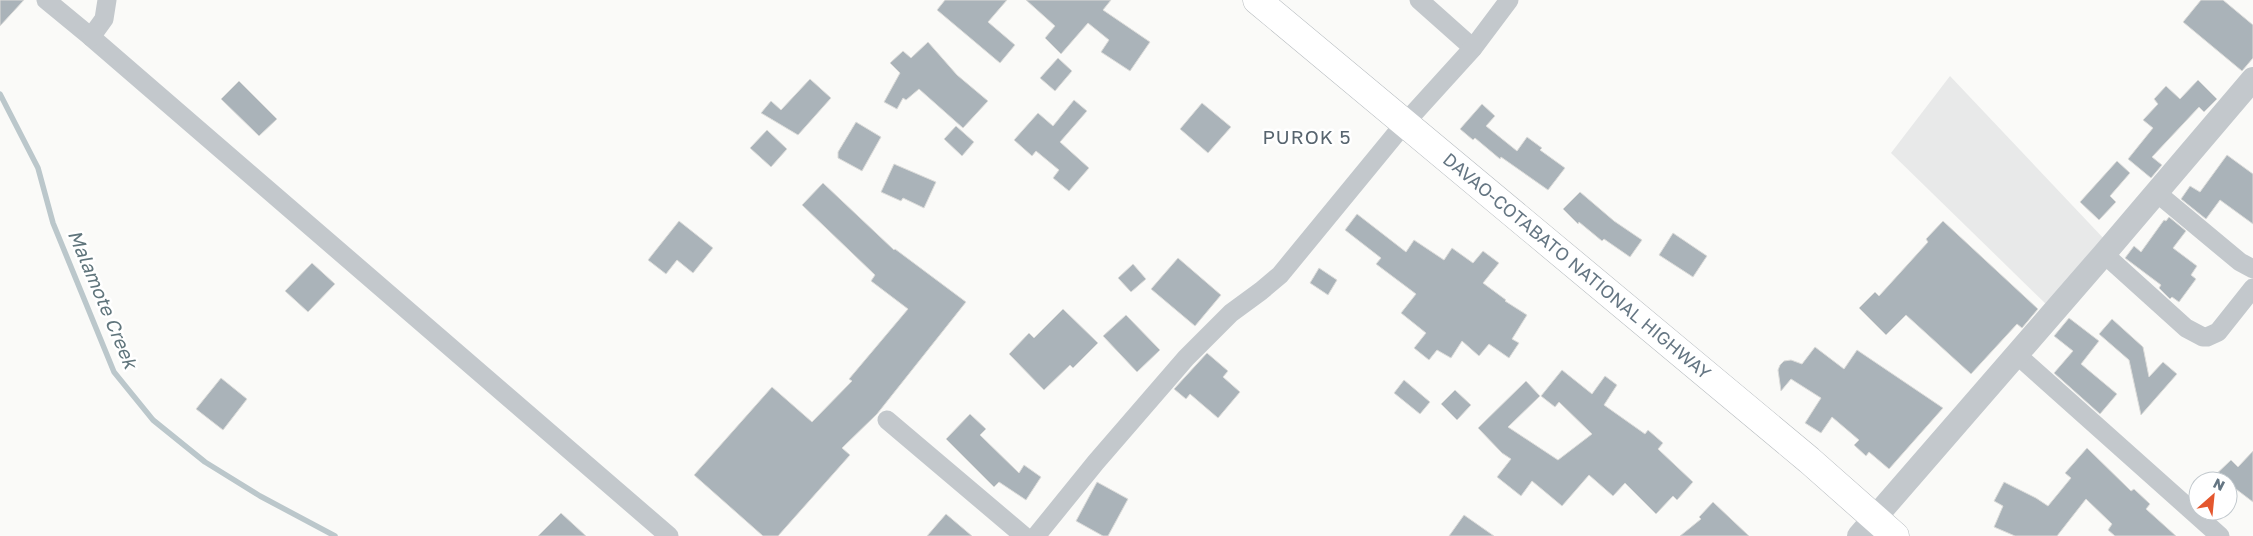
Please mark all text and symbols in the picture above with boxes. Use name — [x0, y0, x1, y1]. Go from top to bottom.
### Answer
district label: PUROK 5 — [1262, 125, 1352, 148]
street label: DAVAO-COTABATO NATIONAL HIGHWAY — [1439, 148, 1716, 384]
water label: Malamote Creek — [64, 226, 144, 374]
north arrow — [2188, 471, 2238, 521]
text: N — [2211, 474, 2228, 494]

